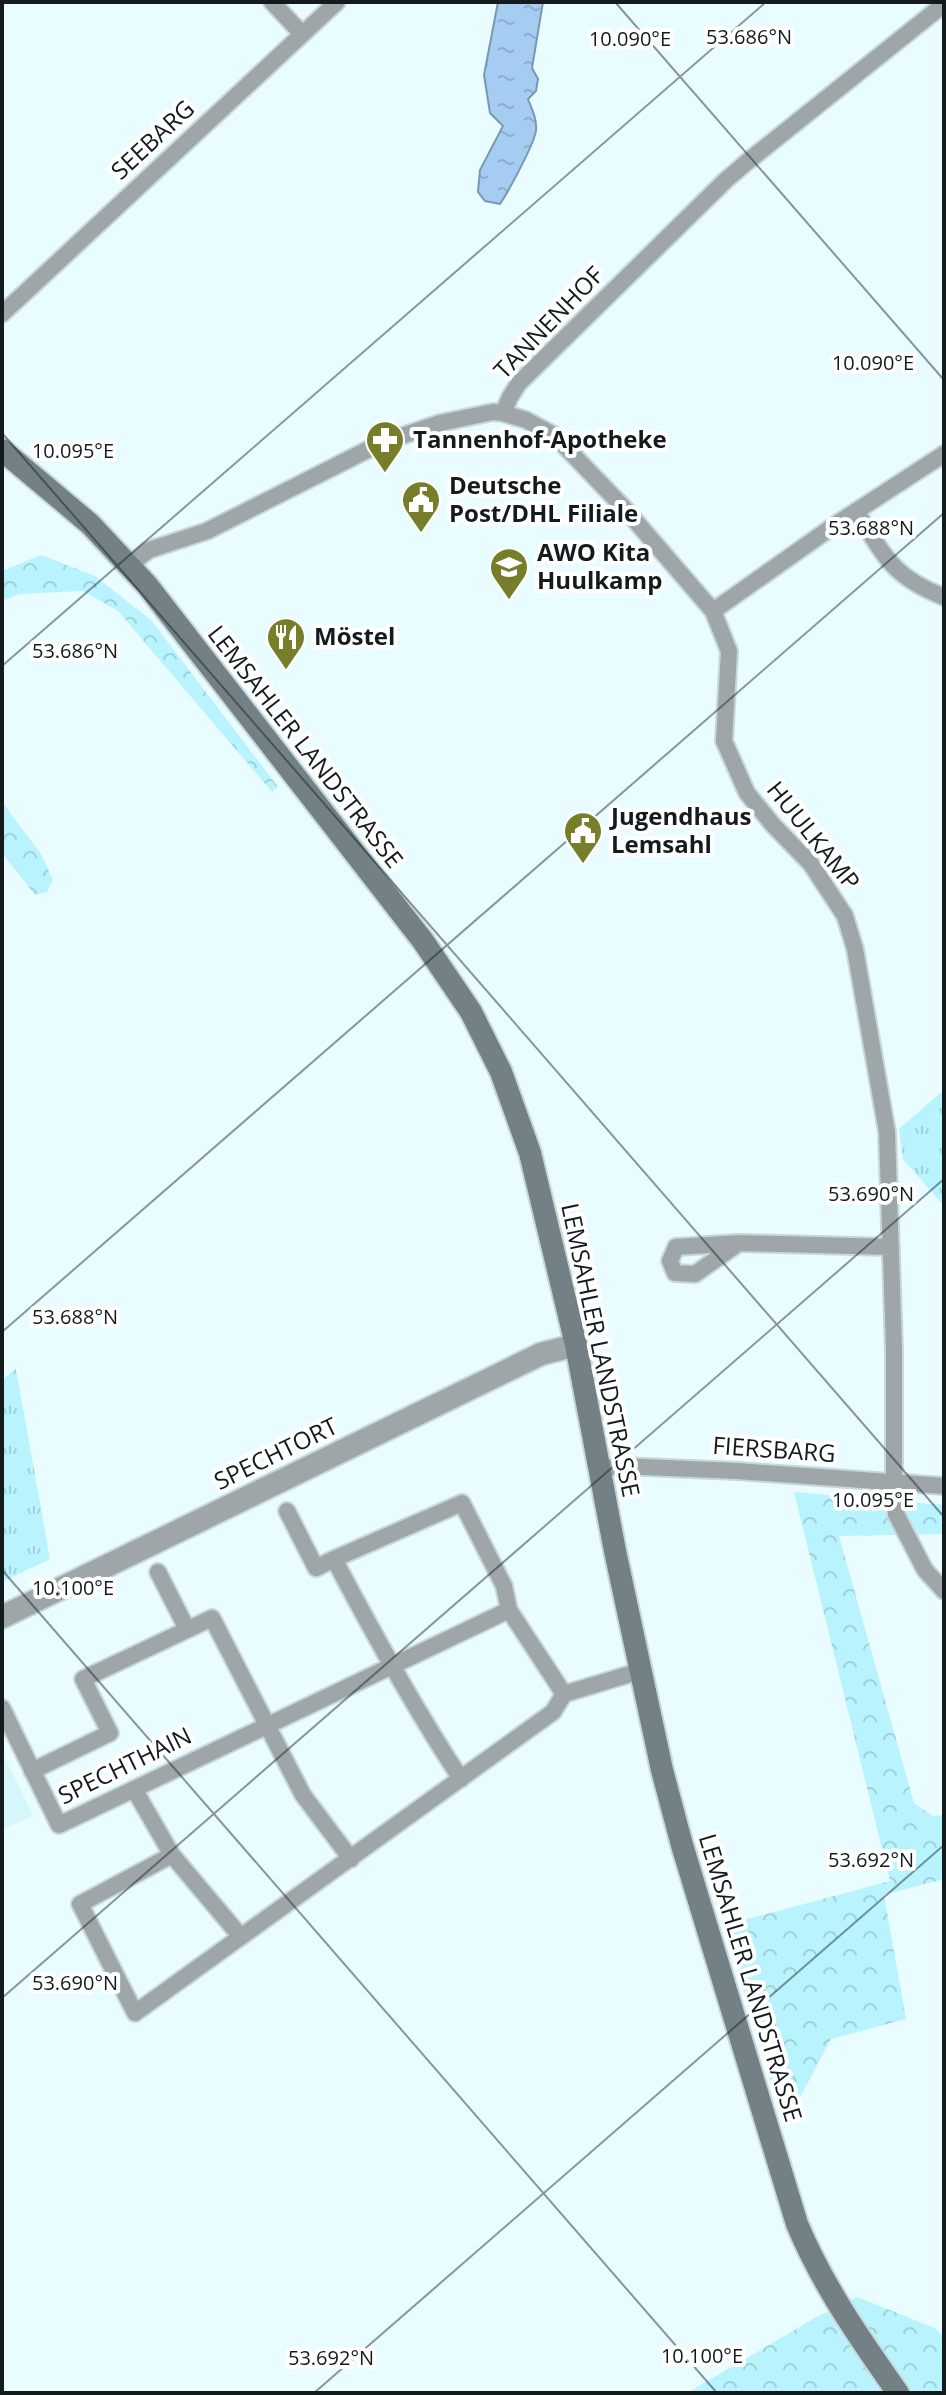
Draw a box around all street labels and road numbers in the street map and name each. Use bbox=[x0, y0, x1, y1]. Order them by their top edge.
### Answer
street label: SEEBARG bbox=[103, 92, 201, 186]
street label: TANNENHOF bbox=[486, 258, 610, 385]
street label: LEMSAHLER LANDSTRASSE bbox=[201, 618, 411, 874]
street label: HUULKAMP bbox=[760, 774, 868, 896]
street label: LEMSAHLER LANDSTRASSE bbox=[554, 1200, 649, 1500]
street label: SPECHTORT bbox=[208, 1409, 343, 1497]
street label: FIERSBARG bbox=[711, 1428, 837, 1469]
street label: SPECHTHAIN bbox=[52, 1718, 197, 1811]
street label: LEMSAHLER LANDSTRASSE bbox=[692, 1829, 811, 2126]

